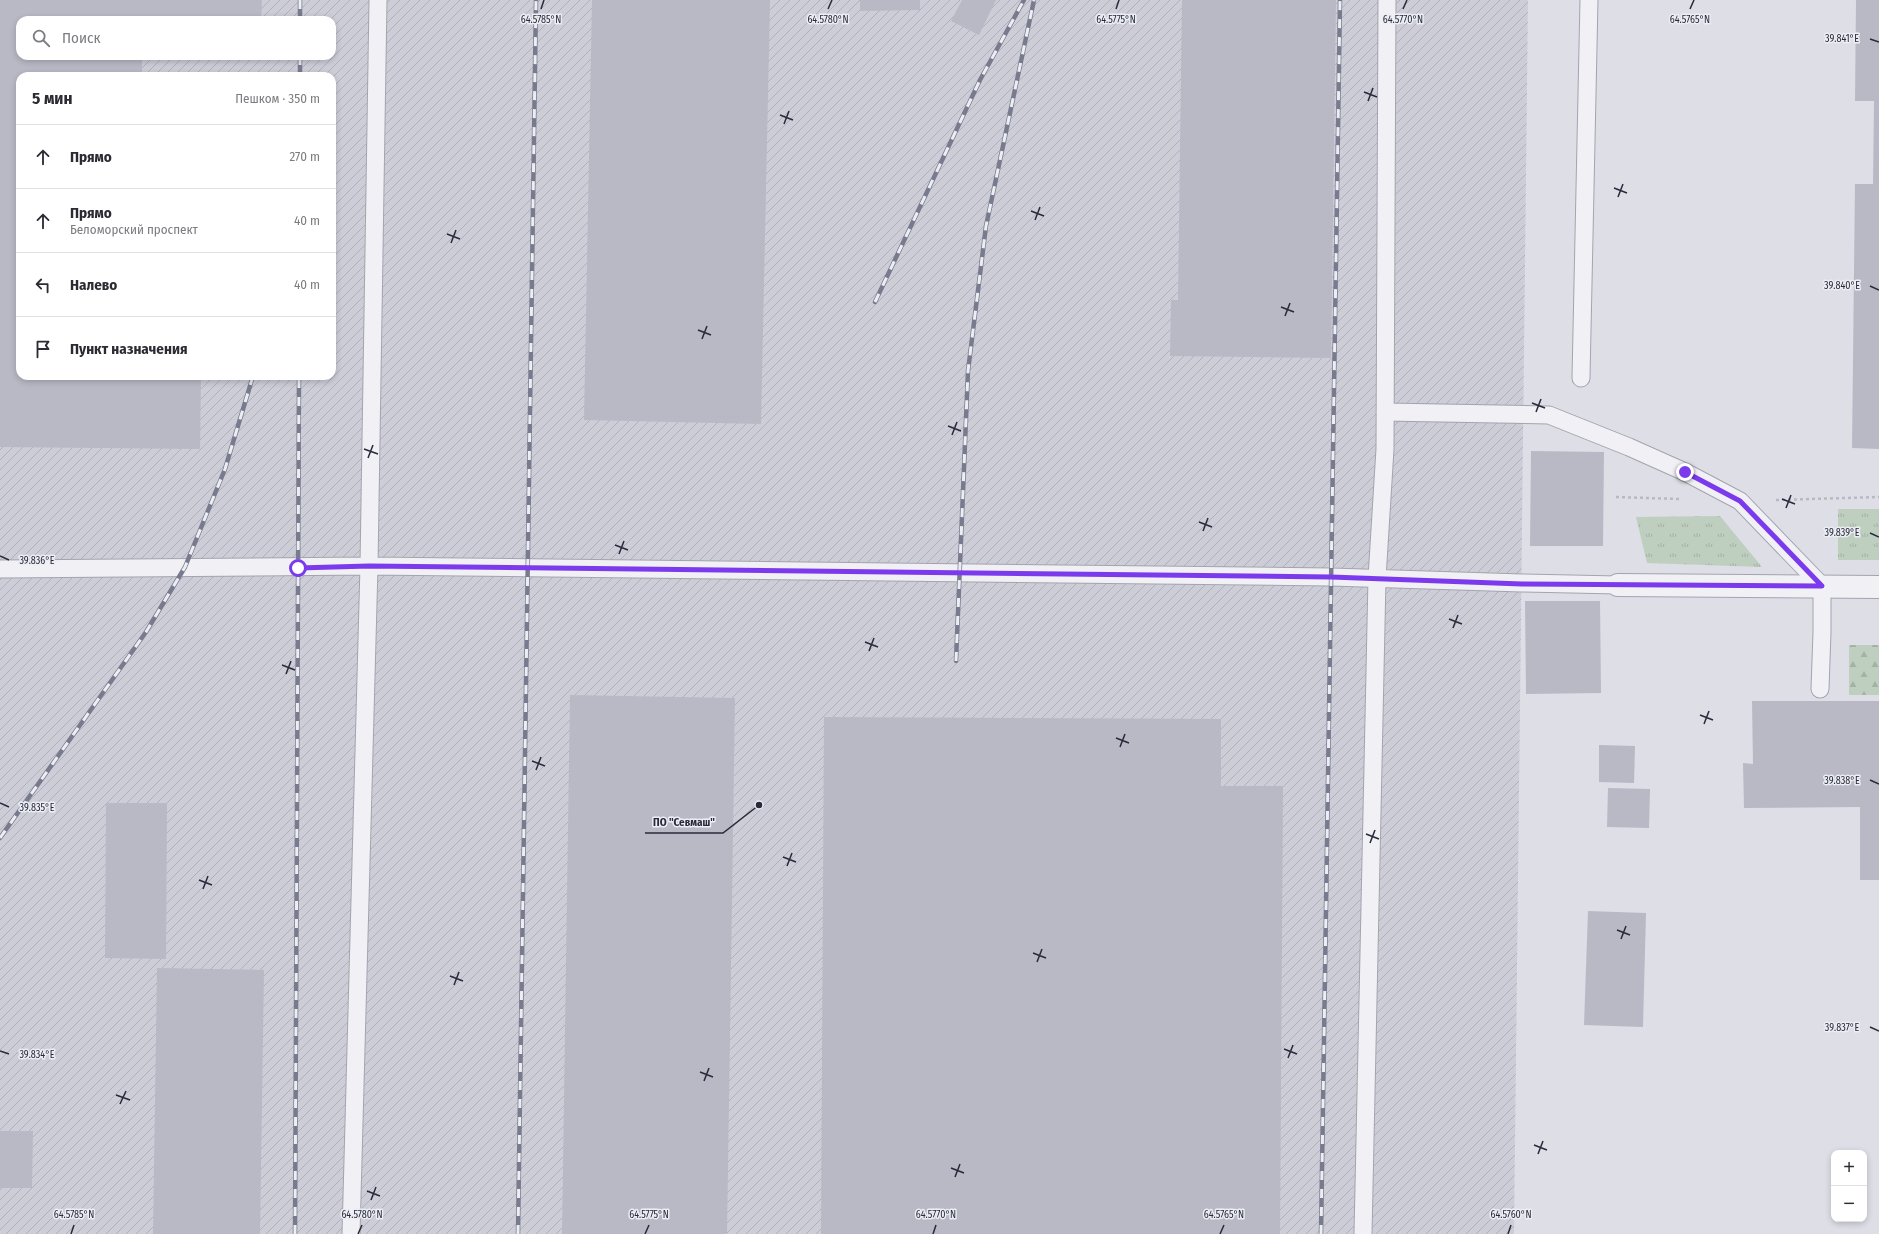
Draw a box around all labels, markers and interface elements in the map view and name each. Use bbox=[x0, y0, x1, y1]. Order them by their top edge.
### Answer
text: 64.5785°N bbox=[521, 14, 561, 26]
text: 64.5780°N bbox=[807, 14, 849, 26]
text: 64.5775°N bbox=[1096, 14, 1136, 26]
text: 64.5770°N bbox=[1383, 14, 1423, 26]
text: 64.5765°N bbox=[1670, 14, 1710, 26]
search box bbox=[16, 16, 336, 60]
icon: search bbox=[30, 27, 52, 49]
text: Поиск bbox=[62, 29, 100, 47]
text: 39.841°E bbox=[1825, 33, 1859, 45]
text: 5 мин bbox=[32, 88, 72, 109]
text: Пешком · 350 m bbox=[235, 91, 320, 106]
icon: ahead bbox=[32, 146, 54, 168]
text: Прямо bbox=[70, 148, 112, 166]
text: 270 m bbox=[289, 149, 320, 164]
text: Прямо bbox=[70, 204, 112, 222]
icon: ahead bbox=[32, 210, 54, 232]
text: 40 m bbox=[294, 213, 320, 228]
text: Беломорский проспект bbox=[70, 222, 198, 237]
icon: left bbox=[32, 274, 54, 296]
text: Налево bbox=[70, 276, 117, 294]
text: 40 m bbox=[294, 277, 320, 292]
text: 39.840°E bbox=[1824, 280, 1860, 292]
icon: arrive bbox=[32, 338, 54, 360]
text: Пункт назначения bbox=[70, 340, 188, 358]
route end bbox=[1676, 463, 1694, 481]
text: 39.839°E bbox=[1824, 527, 1860, 539]
text: 39.836°E bbox=[19, 555, 55, 567]
route start bbox=[289, 559, 307, 577]
text: 39.838°E bbox=[1824, 775, 1860, 787]
text: 39.835°E bbox=[20, 802, 55, 814]
callout: ПО "Севмаш" bbox=[645, 810, 723, 833]
text: ПО "Севмаш" bbox=[653, 816, 715, 829]
text: 39.837°E bbox=[1825, 1022, 1859, 1034]
text: 39.834°E bbox=[19, 1049, 55, 1061]
map controls bbox=[1831, 1150, 1867, 1222]
button: + bbox=[1831, 1150, 1867, 1186]
button: − bbox=[1831, 1186, 1867, 1222]
text: 64.5785°N bbox=[54, 1209, 94, 1221]
text: 64.5780°N bbox=[341, 1209, 383, 1221]
text: 64.5775°N bbox=[629, 1209, 669, 1221]
text: 64.5770°N bbox=[916, 1209, 956, 1221]
text: 64.5765°N bbox=[1204, 1209, 1244, 1221]
text: 64.5760°N bbox=[1490, 1209, 1532, 1221]

